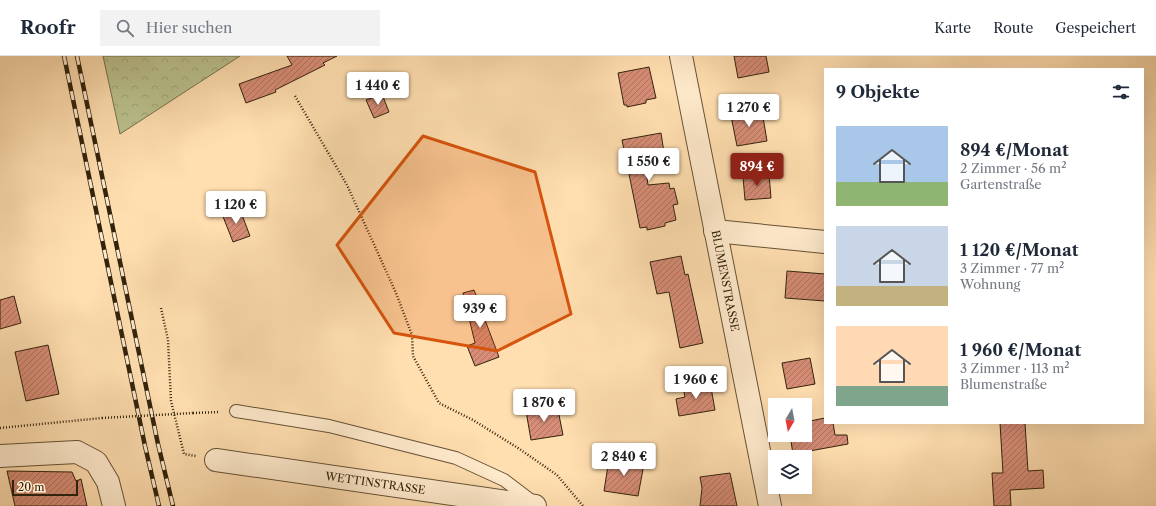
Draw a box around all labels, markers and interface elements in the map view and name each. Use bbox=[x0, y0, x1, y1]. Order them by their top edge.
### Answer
search box bbox=[100, 10, 380, 46]
text: Roofr bbox=[20, 16, 76, 39]
icon: search bbox=[114, 17, 136, 39]
text: Hier suchen bbox=[146, 18, 232, 37]
text: Karte bbox=[934, 19, 971, 37]
text: Route bbox=[993, 19, 1033, 37]
text: Gespeichert bbox=[1055, 19, 1136, 37]
pin: 1 440 € bbox=[341, 72, 415, 106]
text: 1 440 € bbox=[356, 77, 400, 93]
icon: filters bbox=[1110, 81, 1132, 103]
text: 9 Objekte bbox=[836, 82, 920, 102]
pin: 1 270 € bbox=[712, 94, 786, 128]
text: 1 270 € bbox=[727, 99, 771, 115]
text: 894 €/Monat bbox=[960, 140, 1069, 160]
icon: home bbox=[868, 142, 916, 190]
pin: 1 550 € bbox=[612, 148, 686, 182]
text: 1 550 € bbox=[627, 153, 671, 169]
pin: 894 € bbox=[729, 153, 785, 187]
text: 894 € bbox=[740, 158, 774, 174]
text: 2 Zimmer · 56 m² bbox=[960, 160, 1067, 176]
text: Gartenstraße bbox=[960, 176, 1042, 192]
pin: 1 120 € bbox=[199, 191, 273, 225]
text: 1 120 € bbox=[215, 196, 257, 212]
street label: BLUMENSTRASSE bbox=[709, 229, 742, 333]
text: 1 120 €/Monat bbox=[960, 240, 1079, 260]
icon: home bbox=[868, 242, 916, 290]
text: 3 Zimmer · 77 m² bbox=[960, 260, 1064, 276]
text: Wohnung bbox=[960, 276, 1020, 292]
pin: 939 € bbox=[452, 295, 508, 329]
text: 939 € bbox=[463, 300, 497, 316]
text: 1 960 €/Monat bbox=[960, 340, 1081, 360]
icon: home bbox=[868, 342, 916, 390]
text: 3 Zimmer · 113 m² bbox=[960, 360, 1070, 376]
pin: 1 960 € bbox=[659, 366, 733, 400]
text: 1 960 € bbox=[674, 371, 718, 387]
text: Blumenstraße bbox=[960, 376, 1047, 392]
pin: 1 870 € bbox=[507, 389, 581, 423]
text: 1 870 € bbox=[522, 394, 566, 410]
north arrow bbox=[768, 398, 812, 442]
map controls bbox=[768, 398, 812, 494]
pin: 2 840 € bbox=[587, 443, 661, 477]
text: 2 840 € bbox=[601, 448, 647, 464]
button: layers bbox=[768, 450, 812, 494]
street label: WETTINSTRASSE bbox=[323, 469, 427, 497]
scale bar bbox=[12, 478, 78, 497]
text: 20 m bbox=[18, 480, 44, 494]

